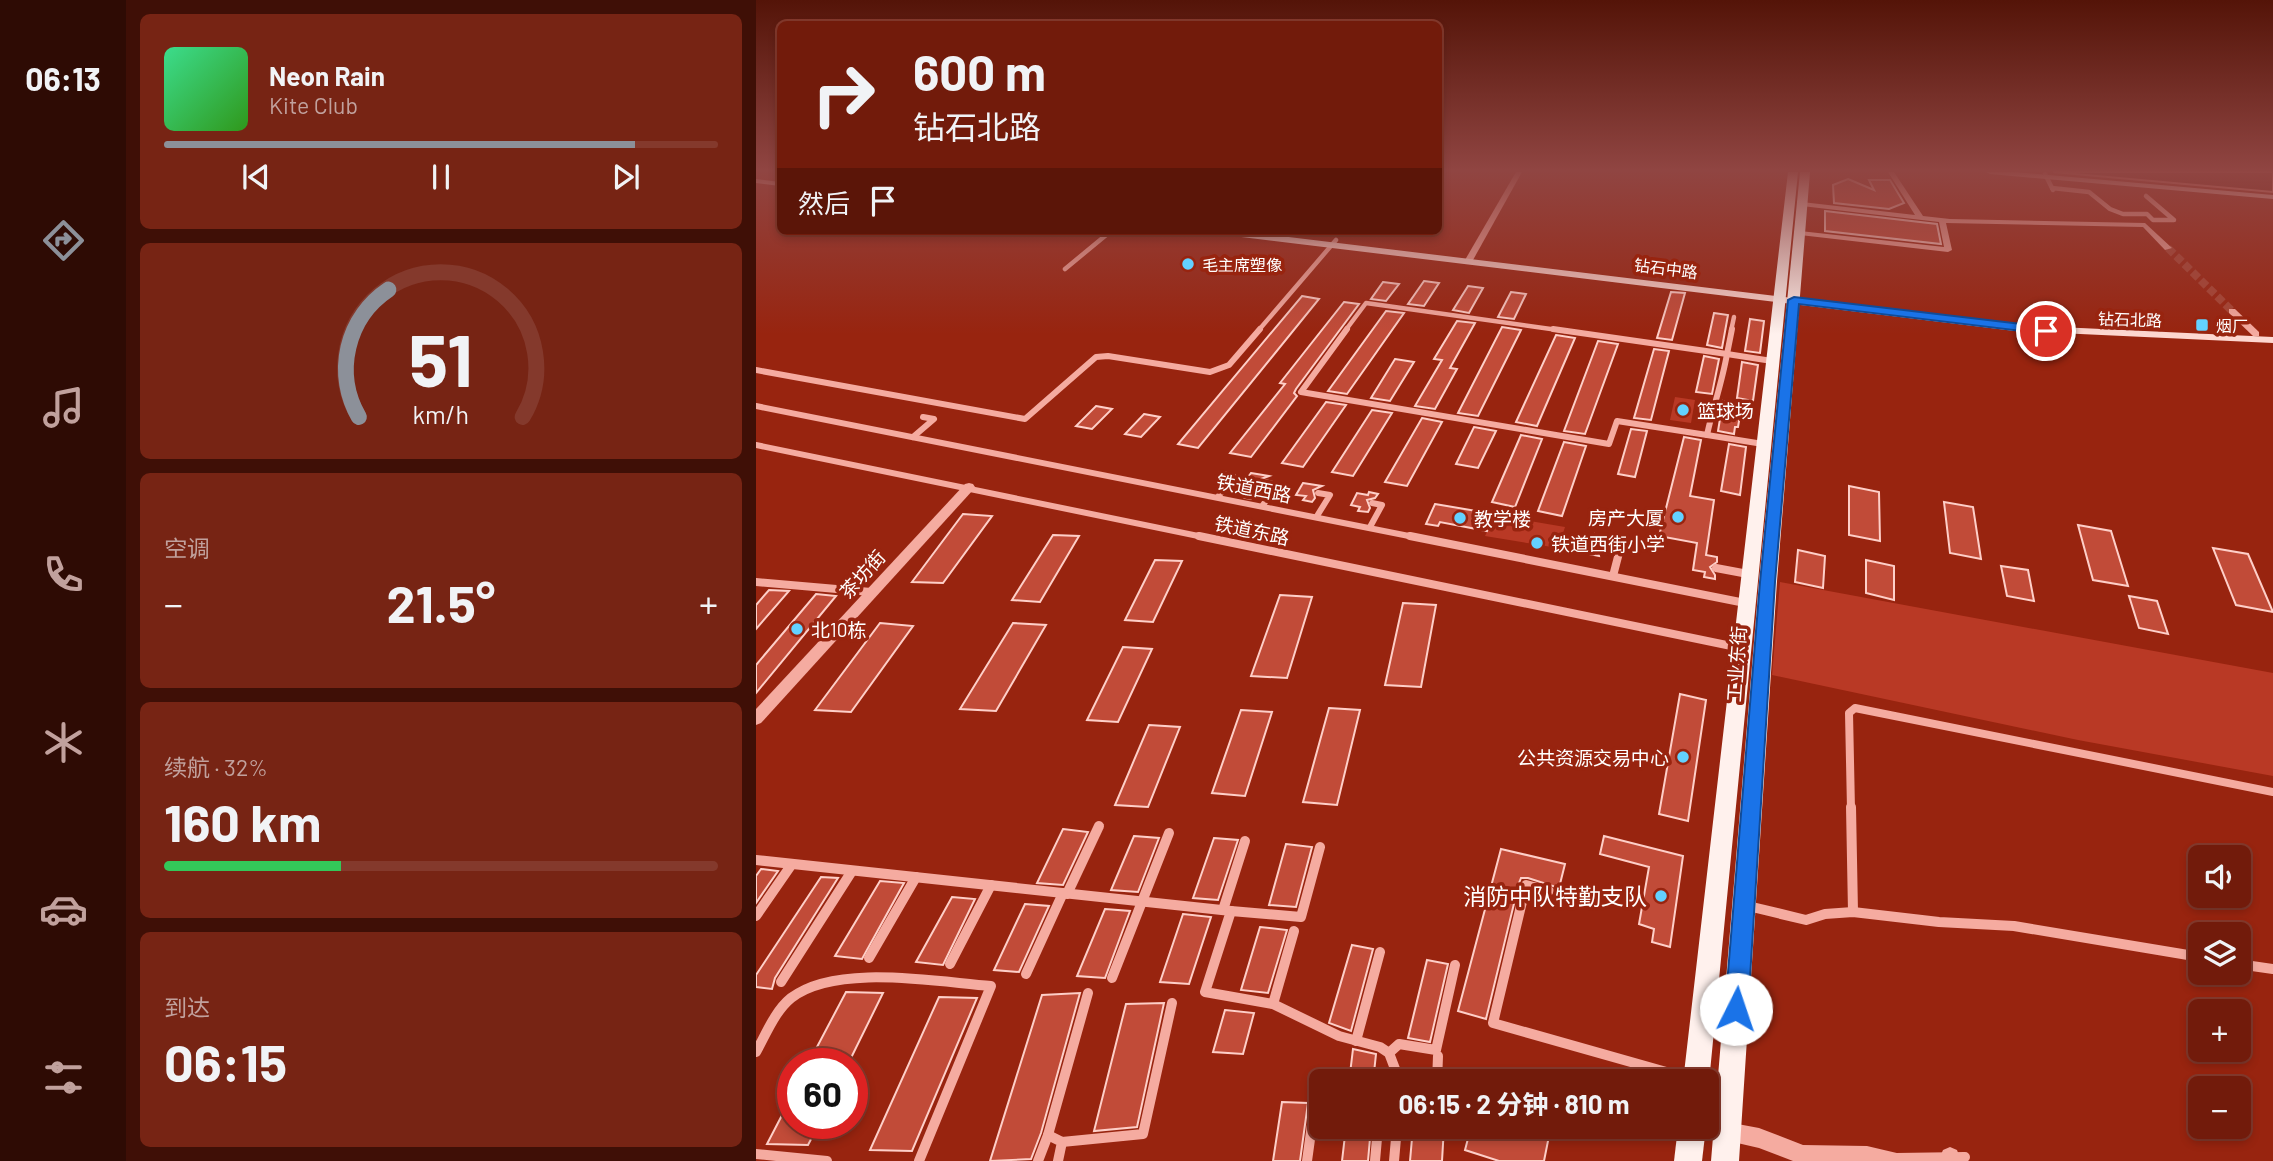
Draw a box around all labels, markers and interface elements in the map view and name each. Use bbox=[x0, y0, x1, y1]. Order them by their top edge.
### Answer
text: 600 m bbox=[913, 42, 1046, 101]
icon: right bbox=[798, 49, 889, 140]
text: 06:13 bbox=[25, 59, 101, 97]
text: Neon Rain bbox=[269, 60, 385, 91]
text: Kite Club bbox=[269, 91, 358, 119]
text: 钻石北路 bbox=[913, 107, 1041, 145]
icon: previous bbox=[237, 158, 275, 196]
icon: pause bbox=[422, 158, 460, 196]
icon: next bbox=[607, 158, 645, 196]
icon: arrive bbox=[864, 182, 902, 220]
text: 然后 bbox=[798, 187, 850, 218]
icon: directions bbox=[39, 216, 88, 265]
place label: 毛主席塑像 bbox=[1202, 255, 1282, 274]
street label: 钻石中路 bbox=[1633, 255, 1699, 281]
marker: 毛主席塑像 bbox=[1180, 256, 1196, 272]
pin bbox=[2016, 301, 2076, 361]
street label: 钻石北路 bbox=[2098, 308, 2162, 330]
icon: arrive bbox=[2027, 312, 2065, 350]
text: 51 bbox=[409, 315, 473, 403]
place label: 烟厂 bbox=[2216, 316, 2248, 335]
marker: 烟厂 bbox=[2194, 317, 2210, 333]
icon: music bbox=[39, 383, 88, 432]
text: km/h bbox=[413, 399, 469, 429]
place label: 篮球场 bbox=[1697, 399, 1754, 422]
marker: 篮球场 bbox=[1675, 402, 1691, 418]
street label: 铁道西路 bbox=[1214, 469, 1294, 507]
place label: 房产大厦 bbox=[1588, 506, 1664, 529]
place label: 教学楼 bbox=[1474, 507, 1531, 530]
marker: 房产大厦 bbox=[1670, 509, 1686, 525]
marker: 教学楼 bbox=[1452, 510, 1468, 526]
street label: 铁道东路 bbox=[1212, 511, 1292, 549]
place label: 铁道西街小学 bbox=[1551, 532, 1665, 555]
text: 空调 bbox=[164, 534, 210, 562]
marker: 铁道西街小学 bbox=[1529, 535, 1545, 551]
street label: 茶坊街 bbox=[834, 545, 890, 603]
icon: phone bbox=[39, 550, 88, 599]
text: 21.5° bbox=[387, 571, 495, 633]
text: − bbox=[164, 580, 183, 626]
text: + bbox=[699, 580, 718, 626]
place label: 北10栋 bbox=[811, 618, 866, 641]
marker: 北10栋 bbox=[789, 621, 805, 637]
street label: 工业东街 bbox=[1722, 625, 1750, 703]
icon: climate bbox=[39, 718, 88, 767]
place label: 公共资源交易中心 bbox=[1517, 746, 1669, 769]
marker: 公共资源交易中心 bbox=[1675, 749, 1691, 765]
text: 续航 · 32% bbox=[164, 753, 268, 781]
text: 160 km bbox=[164, 790, 322, 852]
map controls bbox=[2188, 845, 2251, 1139]
button: sound bbox=[2188, 845, 2251, 908]
place label: 消防中队特勤支队 bbox=[1463, 882, 1647, 910]
icon: car bbox=[39, 885, 88, 934]
marker: 消防中队特勤支队 bbox=[1653, 888, 1669, 904]
button: layers bbox=[2188, 922, 2251, 985]
position arrow bbox=[1699, 972, 1773, 1046]
text: 到达 bbox=[164, 993, 210, 1021]
button: + bbox=[2188, 999, 2251, 1062]
text: 06:15 bbox=[164, 1030, 287, 1092]
speed limit sign: 60 bbox=[777, 1048, 868, 1139]
icon: filters bbox=[39, 1053, 88, 1102]
button: − bbox=[2188, 1076, 2251, 1139]
text: 06:15 · 2 分钟 · 810 m bbox=[1399, 1088, 1629, 1119]

